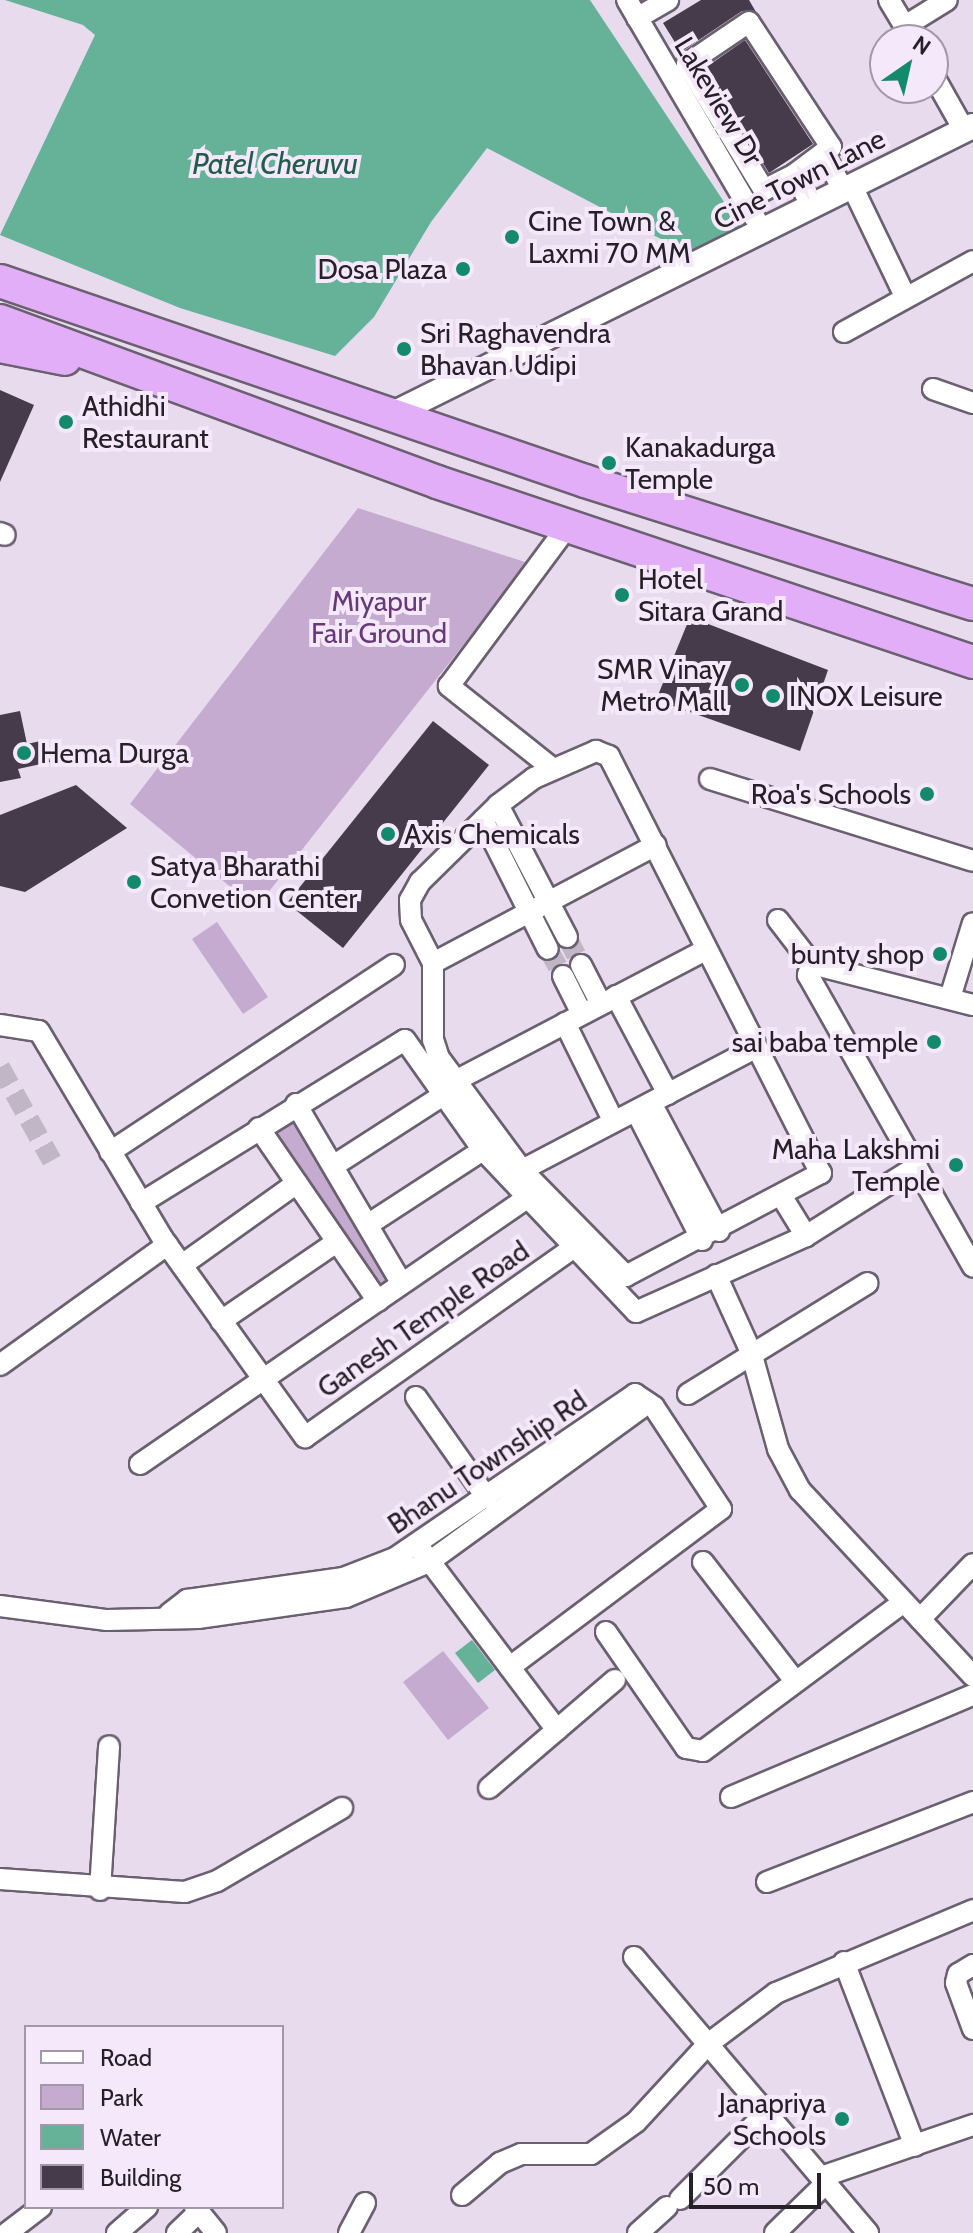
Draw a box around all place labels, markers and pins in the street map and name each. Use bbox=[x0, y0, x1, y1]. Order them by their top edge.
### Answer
place label: Cine Town & Laxmi 70 MM bbox=[528, 204, 691, 270]
marker: Cine Town & Laxmi 70 MM bbox=[503, 228, 521, 246]
place label: Dosa Plaza bbox=[318, 252, 447, 286]
marker: Dosa Plaza bbox=[454, 260, 472, 278]
place label: Sri Raghavendra Bhavan Udipi bbox=[420, 316, 611, 382]
marker: Sri Raghavendra Bhavan Udipi bbox=[395, 340, 413, 358]
place label: Athidhi Restaurant bbox=[82, 389, 209, 455]
marker: Athidhi Restaurant bbox=[57, 413, 75, 431]
place label: Kanakadurga Temple bbox=[625, 430, 775, 496]
marker: Kanakadurga Temple bbox=[600, 454, 618, 472]
place label: Hotel Sitara Grand bbox=[638, 562, 783, 628]
marker: Hotel Sitara Grand bbox=[613, 586, 631, 604]
place label: SMR Vinay Metro Mall bbox=[597, 652, 726, 718]
marker: SMR Vinay Metro Mall bbox=[733, 676, 751, 694]
place label: INOX Leisure bbox=[789, 679, 943, 713]
marker: INOX Leisure bbox=[764, 687, 782, 705]
place label: Hema Durga bbox=[40, 736, 189, 770]
marker: Hema Durga bbox=[15, 744, 33, 762]
place label: Roa's Schools bbox=[751, 777, 911, 811]
marker: Roa's Schools bbox=[918, 785, 936, 803]
place label: Axis Chemicals bbox=[404, 817, 580, 851]
marker: Axis Chemicals bbox=[379, 825, 397, 843]
place label: Satya Bharathi Convetion Center bbox=[150, 849, 357, 915]
marker: Satya Bharathi Convetion Center bbox=[125, 873, 143, 891]
place label: bunty shop bbox=[791, 937, 924, 971]
marker: bunty shop bbox=[931, 945, 949, 963]
place label: sai baba temple bbox=[732, 1025, 918, 1059]
marker: sai baba temple bbox=[925, 1033, 943, 1051]
place label: Maha Lakshmi Temple bbox=[772, 1132, 940, 1198]
marker: Maha Lakshmi Temple bbox=[947, 1156, 965, 1174]
place label: Janapriya Schools bbox=[719, 2086, 826, 2152]
marker: Janapriya Schools bbox=[833, 2110, 851, 2128]

